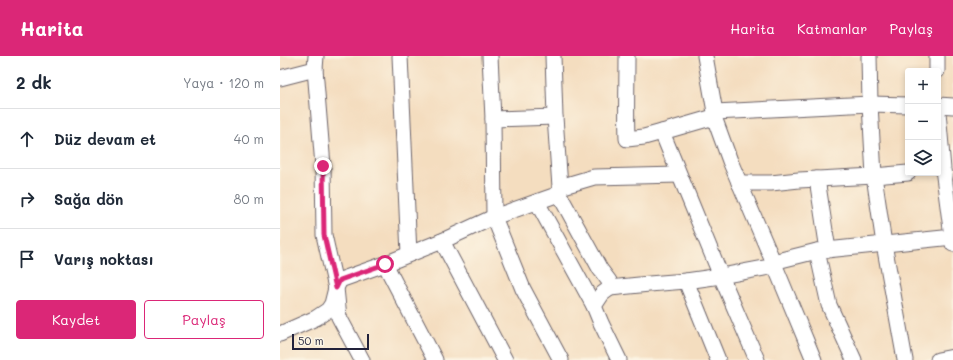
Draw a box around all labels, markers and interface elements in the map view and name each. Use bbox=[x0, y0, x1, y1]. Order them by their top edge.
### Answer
text: Harita bbox=[20, 16, 83, 41]
text: Harita bbox=[730, 19, 775, 38]
text: Katmanlar bbox=[797, 19, 867, 38]
text: Paylaş bbox=[889, 19, 933, 38]
map controls bbox=[905, 68, 941, 176]
button: + bbox=[905, 68, 941, 104]
text: 2 dk bbox=[16, 71, 52, 93]
text: Yaya · 120 m bbox=[183, 74, 264, 91]
button: − bbox=[905, 104, 941, 140]
icon: ahead bbox=[16, 128, 38, 150]
text: Düz devam et bbox=[54, 129, 156, 149]
text: 40 m bbox=[234, 130, 264, 147]
button: layers bbox=[905, 140, 941, 176]
route end bbox=[314, 157, 332, 175]
icon: right bbox=[16, 188, 38, 210]
text: Sağa dön bbox=[54, 189, 123, 209]
text: 80 m bbox=[234, 190, 264, 207]
icon: arrive bbox=[16, 248, 38, 270]
text: Varış noktası bbox=[54, 249, 154, 269]
route start bbox=[376, 255, 394, 273]
button: Kaydet bbox=[16, 300, 136, 339]
button: Paylaş bbox=[144, 300, 264, 339]
scale bar bbox=[292, 332, 369, 351]
text: 50 m bbox=[298, 333, 324, 348]

